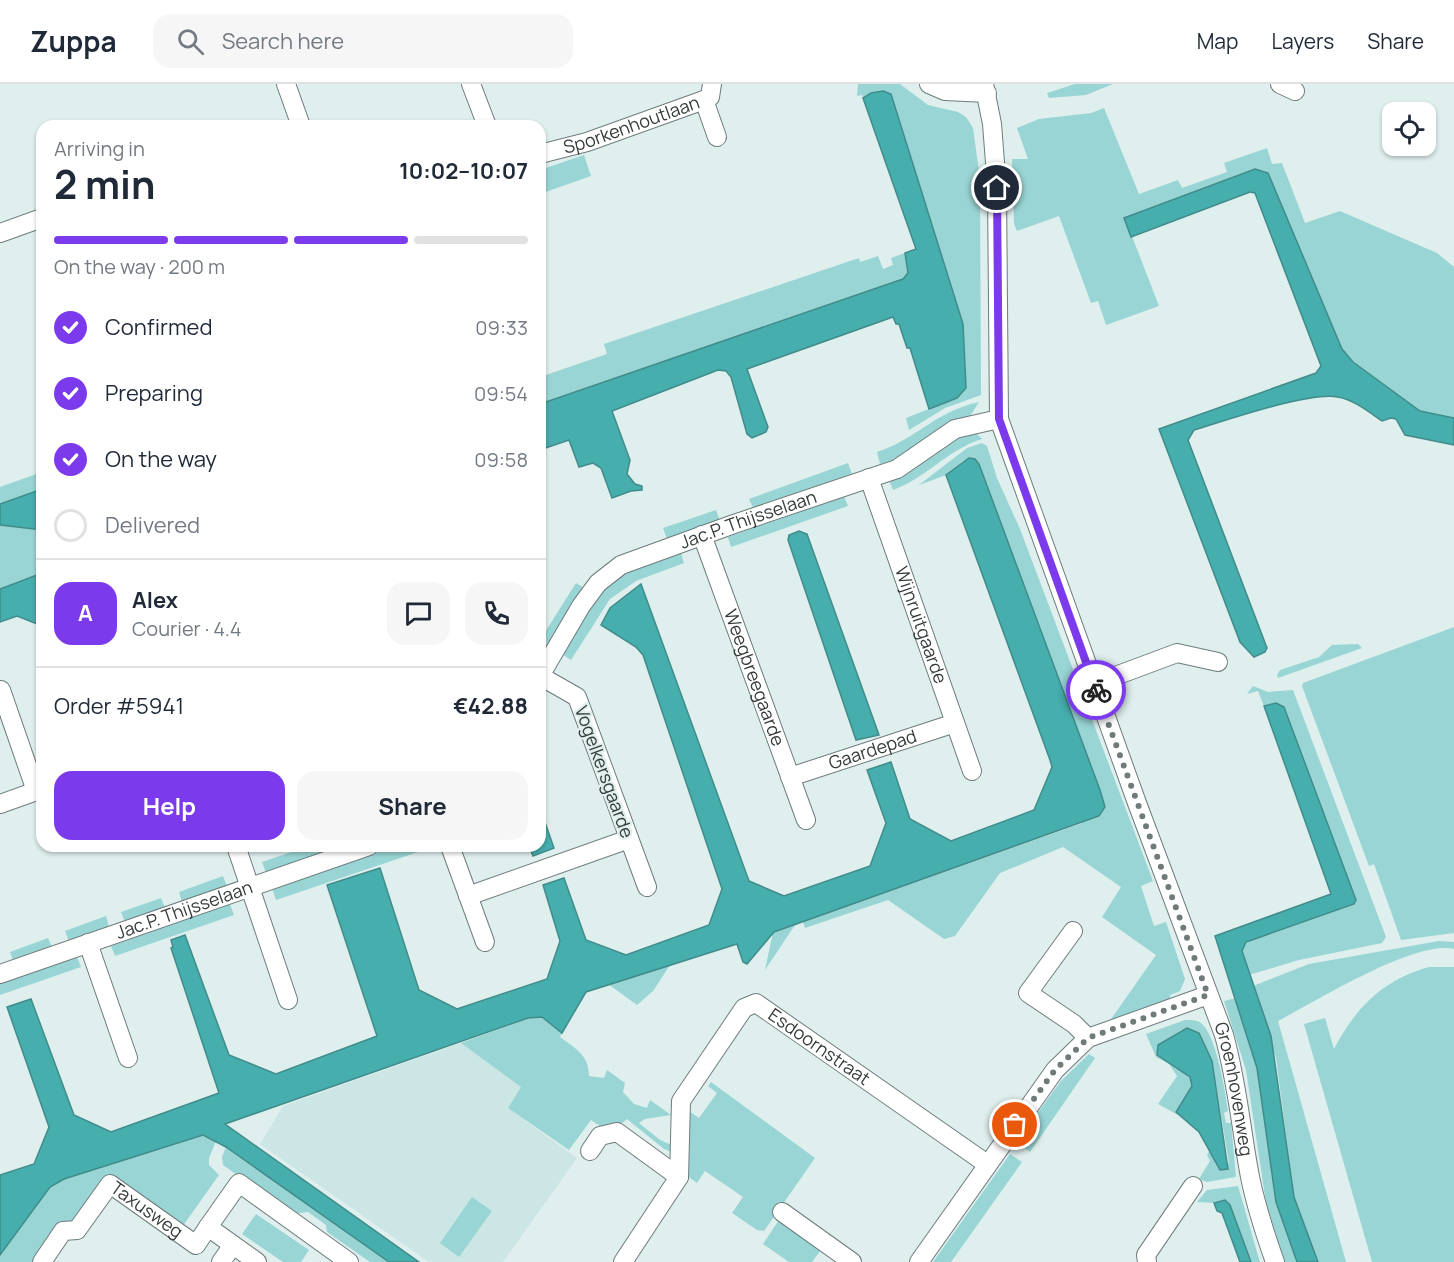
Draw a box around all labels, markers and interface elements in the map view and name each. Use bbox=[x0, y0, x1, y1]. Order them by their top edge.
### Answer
search box bbox=[153, 14, 573, 68]
text: Zuppa bbox=[30, 22, 117, 60]
icon: search bbox=[174, 25, 207, 58]
text: Search here bbox=[222, 26, 344, 56]
text: Map bbox=[1197, 27, 1238, 55]
text: Layers bbox=[1271, 27, 1334, 55]
text: Share bbox=[1367, 27, 1424, 55]
street label: Sporkenhoutlaan bbox=[561, 90, 703, 159]
map controls bbox=[1382, 102, 1436, 156]
button: locate bbox=[1382, 102, 1436, 156]
text: Arriving in bbox=[54, 135, 145, 162]
text: 10:02–10:07 bbox=[399, 156, 528, 186]
text: 2 min bbox=[54, 157, 155, 211]
pin bbox=[971, 162, 1022, 213]
icon: home bbox=[980, 171, 1013, 204]
text: On the way · 200 m bbox=[54, 253, 225, 280]
icon: check bbox=[54, 311, 87, 344]
text: Confirmed bbox=[105, 312, 213, 342]
text: 09:33 bbox=[475, 314, 528, 341]
icon: check bbox=[54, 377, 87, 410]
text: Preparing bbox=[105, 378, 203, 408]
text: 09:54 bbox=[474, 380, 528, 407]
icon: check bbox=[54, 443, 87, 476]
text: On the way bbox=[105, 444, 217, 474]
text: 09:58 bbox=[474, 446, 528, 473]
street label: Jac.P. Thijsselaan bbox=[676, 484, 819, 554]
text: Delivered bbox=[105, 510, 200, 540]
street label: Wijnruitgaarde bbox=[890, 563, 953, 687]
button: chat bbox=[387, 582, 450, 645]
button: phone bbox=[465, 582, 528, 645]
text: Alex bbox=[132, 585, 178, 615]
text: A bbox=[78, 598, 93, 628]
street label: Weegbreegaarde bbox=[719, 606, 791, 749]
text: Courier · 4.4 bbox=[132, 615, 242, 642]
courier bbox=[1066, 660, 1126, 720]
icon: bike bbox=[1080, 674, 1113, 707]
text: Order #5941 bbox=[54, 691, 184, 721]
text: €42.88 bbox=[453, 691, 528, 721]
street label: Vogelkersgaarde bbox=[570, 702, 640, 841]
street label: Gaardepad bbox=[825, 723, 919, 775]
button: Help bbox=[54, 771, 285, 840]
button: Share bbox=[297, 771, 528, 840]
street label: Jac.P. Thijsselaan bbox=[112, 874, 255, 944]
street label: Esdoornstraat bbox=[764, 1002, 875, 1090]
street label: Groenhovenweg bbox=[1209, 1018, 1259, 1158]
pin bbox=[989, 1099, 1040, 1150]
icon: bag bbox=[998, 1108, 1031, 1141]
street label: Taxusweg bbox=[106, 1175, 188, 1243]

